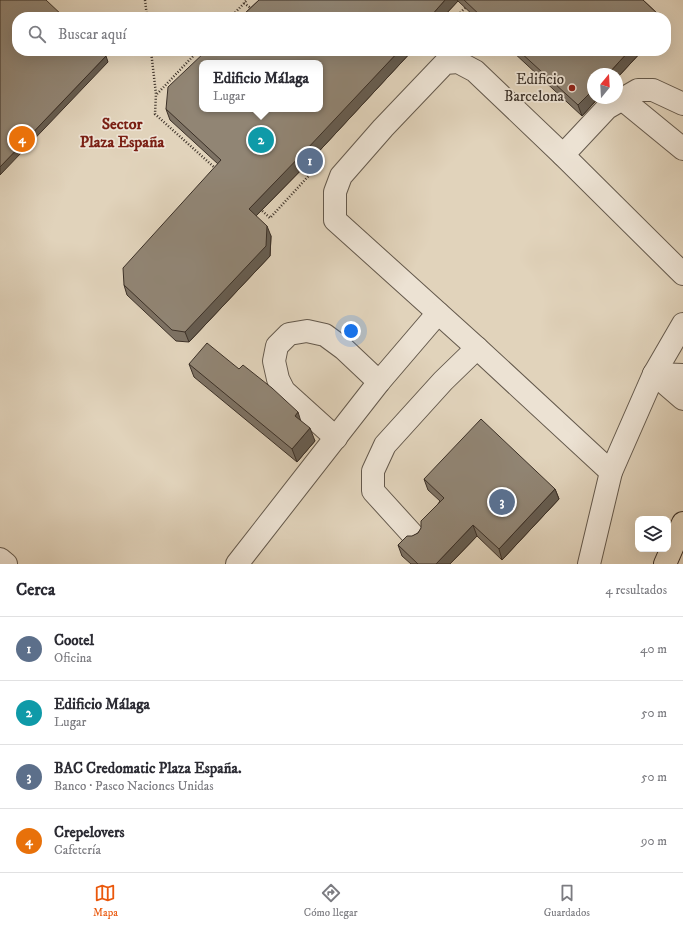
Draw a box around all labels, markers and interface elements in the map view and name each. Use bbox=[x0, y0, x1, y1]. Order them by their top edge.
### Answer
search box bbox=[12, 12, 671, 56]
icon: search bbox=[26, 23, 48, 45]
text: Buscar aquí bbox=[58, 25, 126, 44]
popup bbox=[199, 60, 323, 112]
north arrow bbox=[587, 68, 623, 104]
text: Edificio Málaga bbox=[213, 69, 309, 88]
place label: Edificio Barcelona bbox=[504, 70, 565, 106]
marker: Edificio Barcelona bbox=[567, 83, 577, 93]
text: Lugar bbox=[213, 88, 245, 104]
district label: Sector Plaza España bbox=[80, 114, 166, 152]
pin: 4 bbox=[9, 124, 35, 154]
pin: 2 bbox=[248, 125, 274, 155]
pin: 1 bbox=[297, 146, 323, 176]
your location bbox=[341, 321, 361, 341]
pin: 3 bbox=[489, 487, 515, 517]
map controls bbox=[635, 516, 671, 552]
button: layers bbox=[635, 516, 671, 552]
text: Cerca bbox=[16, 579, 55, 601]
text: 4 resultados bbox=[605, 582, 667, 598]
text: Cootel bbox=[54, 631, 94, 650]
text: 1 bbox=[27, 641, 31, 657]
text: 40 m bbox=[640, 641, 667, 657]
text: Oficina bbox=[54, 650, 92, 666]
text: Edificio Málaga bbox=[54, 695, 150, 714]
text: 2 bbox=[26, 705, 32, 721]
text: 50 m bbox=[641, 705, 667, 721]
text: Lugar bbox=[54, 714, 86, 730]
text: BAC Credomatic Plaza España. bbox=[54, 759, 242, 778]
text: 3 bbox=[27, 769, 31, 785]
text: 50 m bbox=[641, 769, 667, 785]
text: Banco · Paseo Naciones Unidas bbox=[54, 778, 214, 794]
text: Crepelovers bbox=[54, 823, 125, 842]
text: 4 bbox=[25, 833, 33, 849]
text: 90 m bbox=[641, 833, 667, 849]
text: Cafetería bbox=[54, 842, 101, 858]
tab: Mapa bbox=[93, 882, 118, 920]
tab: Cómo llegar bbox=[304, 882, 358, 920]
tab: Guardados bbox=[544, 882, 590, 920]

